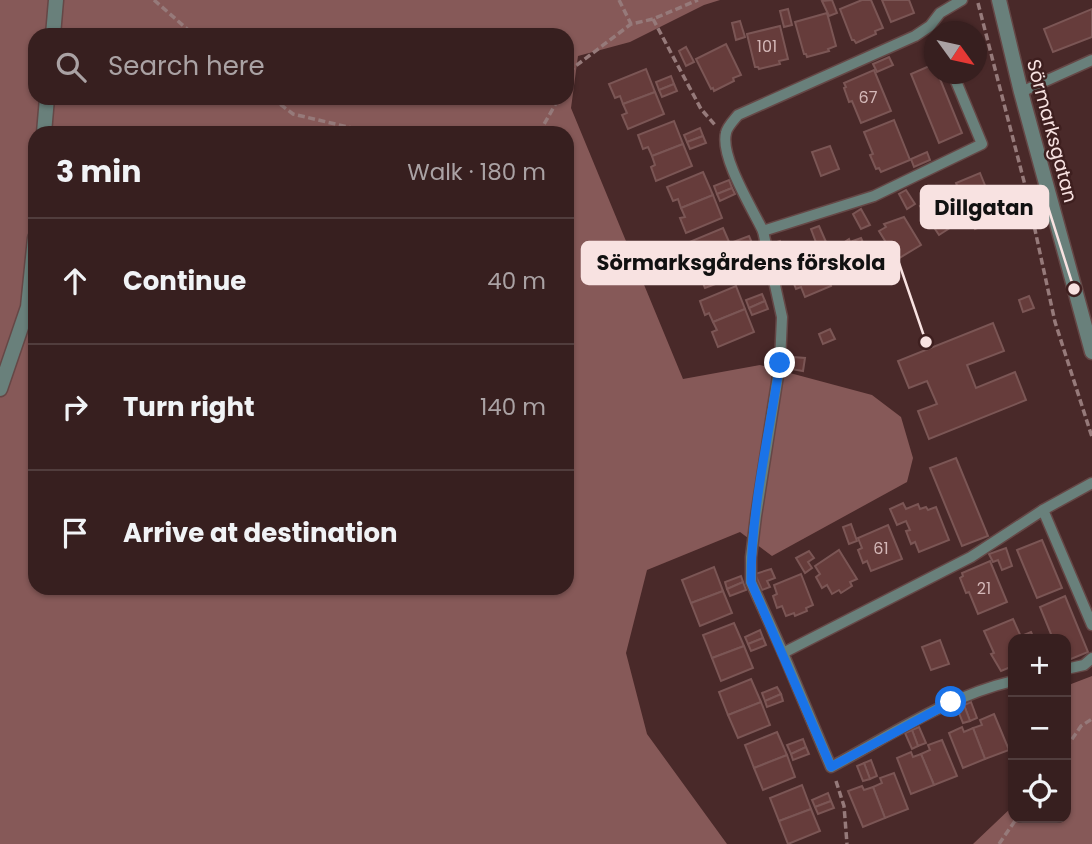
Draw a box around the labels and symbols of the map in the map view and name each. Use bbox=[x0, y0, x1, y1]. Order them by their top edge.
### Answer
north arrow bbox=[924, 21, 987, 84]
house number: 101 bbox=[757, 35, 777, 58]
street label: Sörmarksgatan bbox=[1020, 56, 1084, 206]
house number: 67 bbox=[859, 86, 878, 109]
callout: Dillgatan bbox=[921, 186, 1048, 228]
text: Dillgatan bbox=[934, 193, 1034, 222]
callout: Sörmarksgårdens förskola bbox=[582, 242, 899, 284]
text: Sörmarksgårdens förskola bbox=[597, 248, 885, 277]
route end bbox=[764, 347, 795, 378]
house number: 61 bbox=[873, 537, 889, 560]
house number: 21 bbox=[977, 577, 991, 600]
route start bbox=[935, 686, 966, 717]

